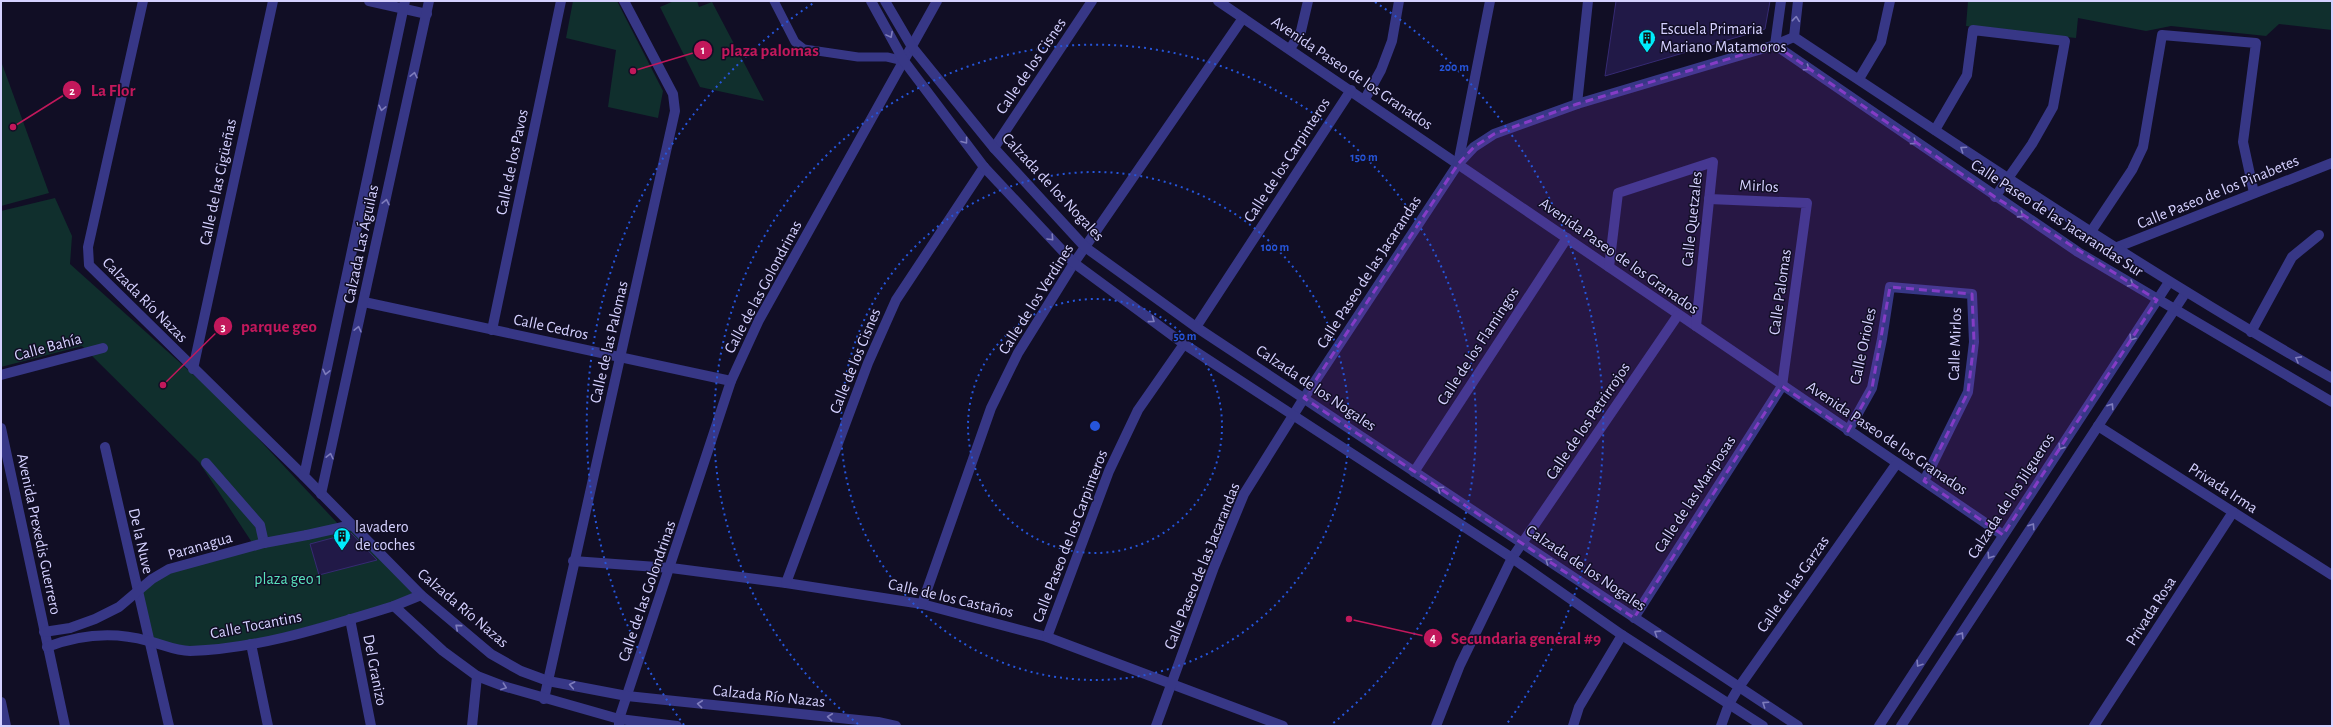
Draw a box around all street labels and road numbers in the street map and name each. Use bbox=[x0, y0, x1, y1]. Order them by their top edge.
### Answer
street label: Avenida Paseo de los Granados bbox=[1269, 13, 1435, 133]
street label: Calle de los Cisnes bbox=[993, 15, 1069, 117]
street label: Calle de los Carpinteros bbox=[1241, 95, 1333, 225]
street label: Calle de los Pavos bbox=[493, 108, 531, 216]
street label: Calle de las Cigüeñas bbox=[197, 117, 239, 247]
street label: Calzada de los Nogales bbox=[999, 130, 1107, 244]
street label: Calle Paseo de los Pinabetes bbox=[2135, 152, 2301, 232]
street label: Calle Paseo de las Jacarandas Sur bbox=[1968, 156, 2147, 280]
street label: Calle Quetzales bbox=[1679, 170, 1706, 268]
street label: Mirlos bbox=[1739, 177, 1779, 195]
street label: Calzada Las Águilas bbox=[339, 183, 381, 305]
street label: Calle Paseo de las Jacarandas bbox=[1314, 193, 1424, 351]
street label: Avenida Paseo de los Granados bbox=[1536, 195, 1702, 317]
street label: Calle de las Golondrinas bbox=[721, 218, 805, 356]
street label: Calle de los Verdines bbox=[996, 241, 1076, 357]
street label: Calle Palomas bbox=[1766, 248, 1794, 336]
street label: Calzada Río Nazas bbox=[99, 254, 191, 346]
street label: Calle de las Palomas bbox=[587, 279, 631, 405]
street label: Calle de los Flamingos bbox=[1434, 284, 1522, 408]
street label: Calle de los Cisnes bbox=[827, 306, 883, 416]
street label: Calle Orioles bbox=[1847, 306, 1879, 386]
street label: Calle Mirlos bbox=[1946, 307, 1964, 381]
street label: Calle Cedros bbox=[512, 311, 590, 343]
street label: Calle Bahía bbox=[13, 330, 83, 364]
street label: Calzada de los Nogales bbox=[1253, 342, 1379, 434]
street label: Calle de los Petrirrojos bbox=[1543, 359, 1634, 483]
street label: Avenida Paseo de los Granados bbox=[1804, 378, 1970, 498]
street label: Calzada de los Jilgueros bbox=[1965, 431, 2057, 561]
street label: Calle de las Mariposas bbox=[1651, 433, 1739, 555]
street label: Calle Paseo de los Carpinteros bbox=[1030, 447, 1110, 625]
street label: Avenida Prexedis Guerrero bbox=[14, 452, 64, 616]
street label: Privada Irma bbox=[2186, 460, 2260, 516]
street label: Calle Paseo de las Jacarandas bbox=[1161, 480, 1243, 652]
street label: De la Nuve bbox=[126, 507, 156, 575]
street label: Calle de las Golondrinas bbox=[615, 518, 679, 663]
street label: Calzada de los Nogales bbox=[1523, 522, 1649, 614]
street label: Paranagua bbox=[166, 529, 234, 563]
street label: Calle de las Garzas bbox=[1754, 533, 1832, 635]
street label: Calzada Río Nazas bbox=[415, 566, 512, 651]
street label: Privada Rosa bbox=[2123, 574, 2179, 648]
street label: Calle de los Castaños bbox=[887, 576, 1015, 620]
street label: Calle Tocantins bbox=[209, 608, 303, 642]
street label: Del Granizo bbox=[360, 633, 390, 707]
street label: Calzada Río Nazas bbox=[712, 682, 826, 710]

